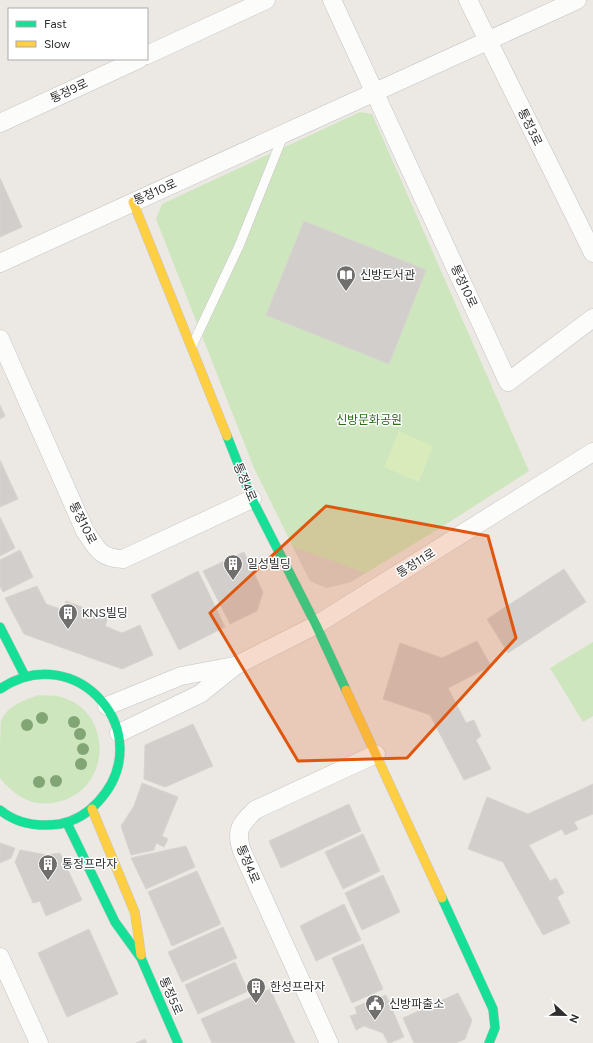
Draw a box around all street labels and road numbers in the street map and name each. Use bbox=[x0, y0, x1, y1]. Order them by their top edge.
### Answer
street label: 통정9로 bbox=[48, 76, 90, 106]
street label: 통정3로 bbox=[515, 106, 545, 148]
street label: 통정10로 bbox=[131, 176, 179, 208]
street label: 통정10로 bbox=[448, 262, 480, 310]
street label: 통정4로 bbox=[231, 461, 259, 503]
street label: 통정10로 bbox=[66, 499, 100, 547]
street label: 통정11로 bbox=[394, 546, 438, 580]
street label: 통정4로 bbox=[234, 843, 262, 885]
street label: 통정5로 bbox=[156, 975, 186, 1017]

